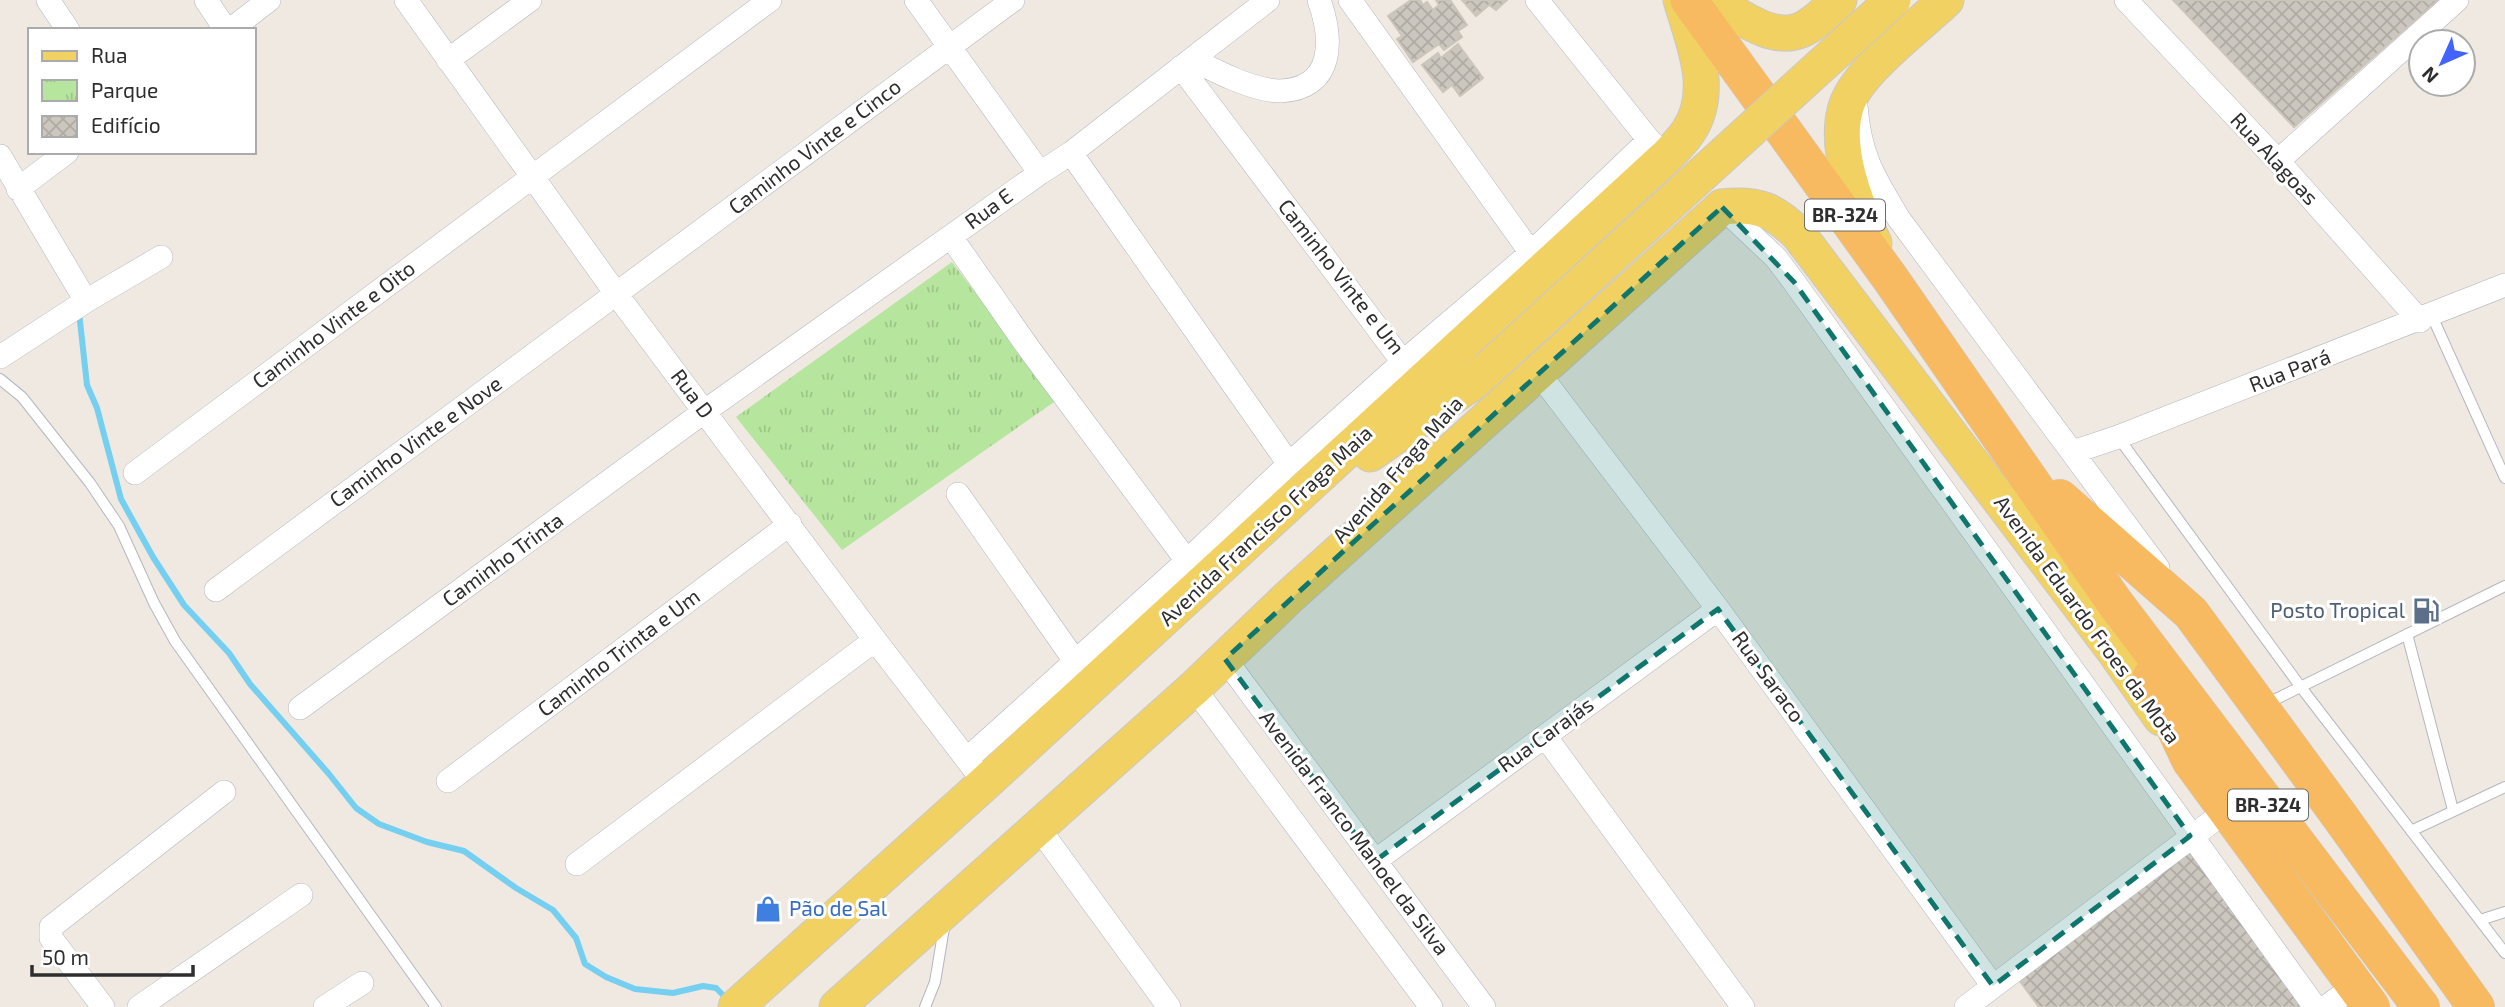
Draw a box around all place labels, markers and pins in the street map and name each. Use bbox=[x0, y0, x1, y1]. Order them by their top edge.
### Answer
fuel station icon: Posto Tropical bbox=[2411, 596, 2441, 626]
place label: Posto Tropical bbox=[2270, 597, 2406, 622]
shop icon: Pão de Sal bbox=[753, 894, 783, 924]
place label: Pão de Sal bbox=[789, 895, 888, 920]

